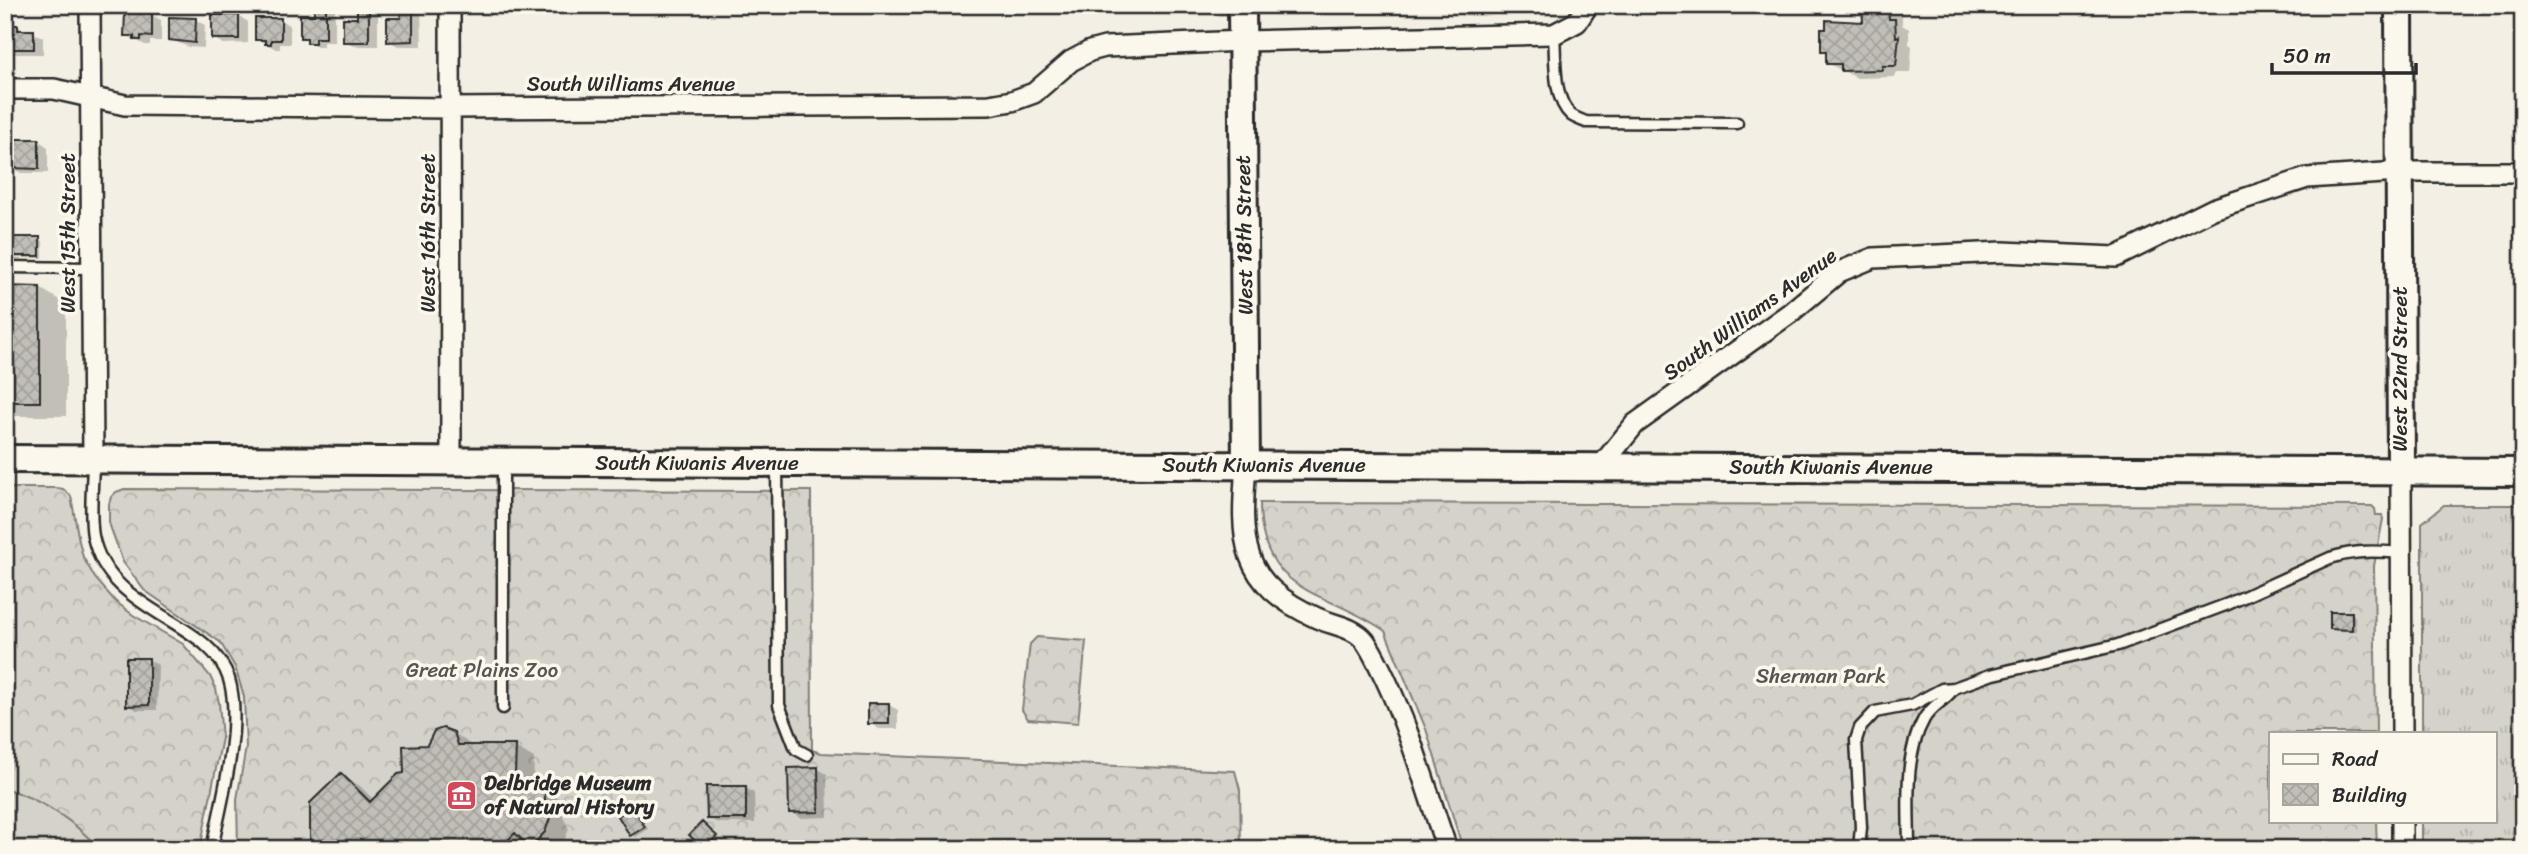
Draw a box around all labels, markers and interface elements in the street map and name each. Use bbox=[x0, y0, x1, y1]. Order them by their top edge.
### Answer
scale bar bbox=[2272, 32, 2416, 76]
text: 50 m bbox=[2283, 37, 2331, 75]
street label: South Williams Avenue bbox=[527, 65, 735, 103]
street label: West 15th Street bbox=[49, 153, 87, 313]
street label: West 16th Street bbox=[409, 154, 447, 312]
street label: West 18th Street bbox=[1224, 155, 1264, 315]
street label: South Williams Avenue bbox=[1654, 237, 1846, 391]
street label: West 22nd Street bbox=[2381, 286, 2419, 452]
street label: South Kiwanis Avenue bbox=[595, 444, 799, 482]
street label: South Kiwanis Avenue bbox=[1162, 446, 1366, 484]
street label: South Kiwanis Avenue bbox=[1729, 448, 1933, 486]
park label: Great Plains Zoo bbox=[406, 651, 558, 689]
park label: Sherman Park bbox=[1756, 657, 1886, 695]
legend bbox=[2269, 732, 2496, 822]
text: Road bbox=[2332, 740, 2379, 778]
place label: Delbridge Museum of Natural History bbox=[484, 764, 655, 826]
text: Building bbox=[2332, 776, 2408, 814]
museum icon: Delbridge Museum of Natural History bbox=[444, 778, 478, 812]

